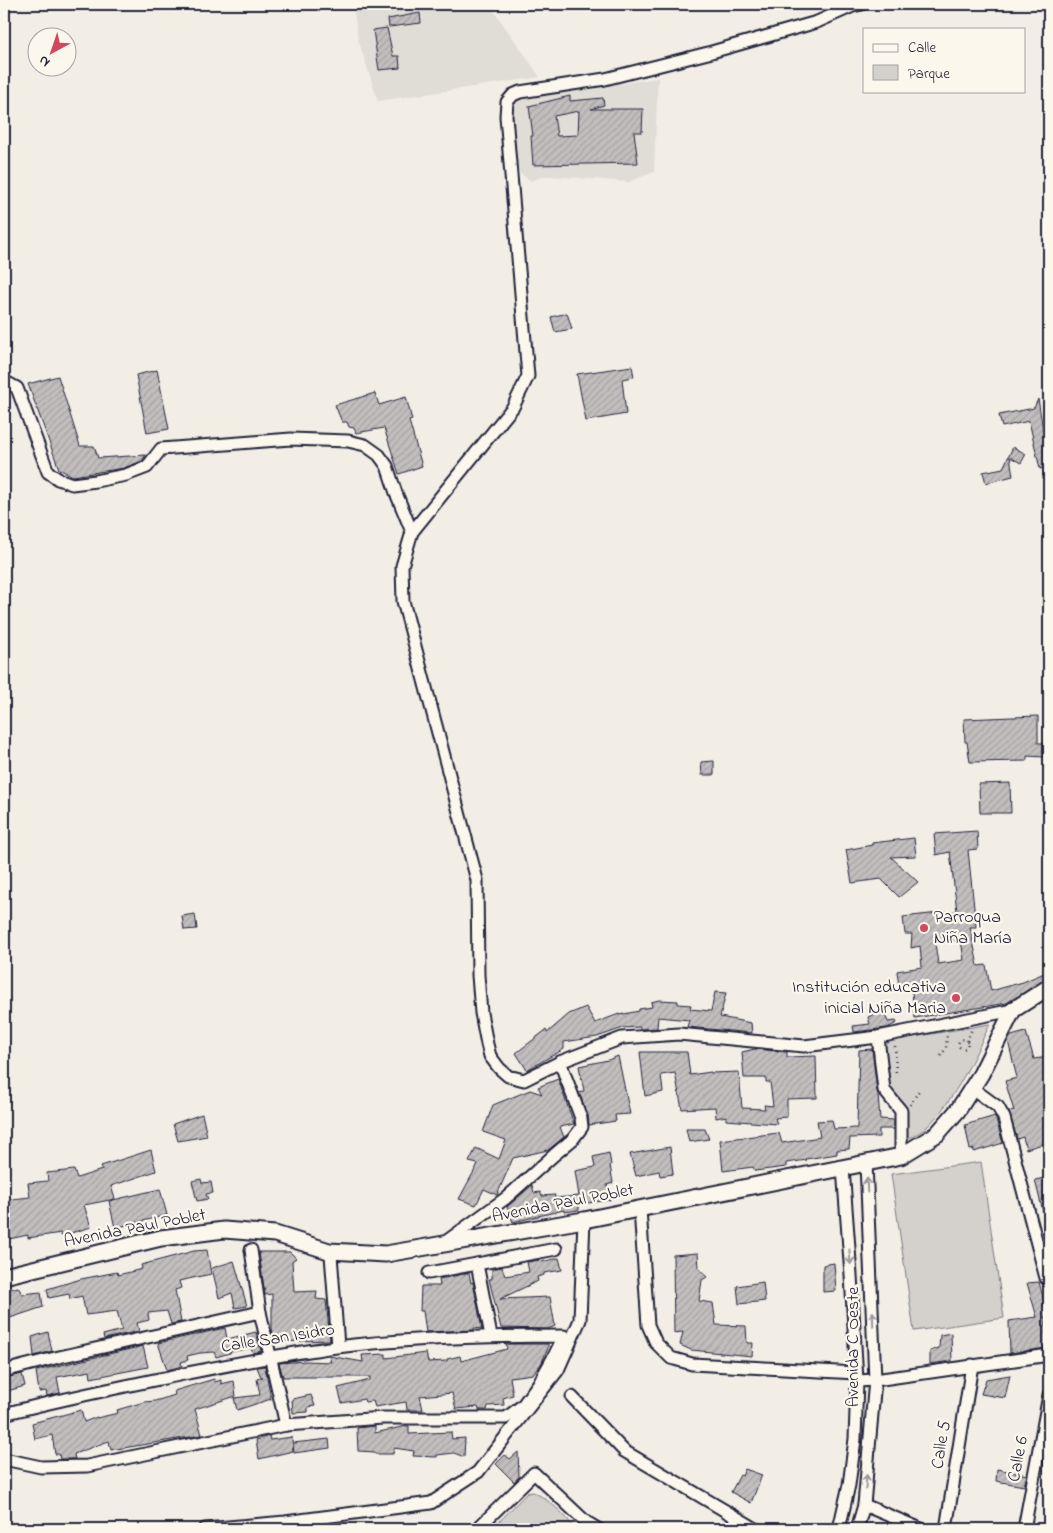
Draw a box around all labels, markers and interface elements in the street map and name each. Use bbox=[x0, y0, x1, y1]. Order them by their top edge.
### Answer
north arrow bbox=[28, 28, 78, 78]
legend bbox=[863, 28, 1026, 92]
text: Calle bbox=[908, 37, 936, 59]
text: N bbox=[34, 50, 55, 72]
text: Parque bbox=[908, 63, 950, 85]
place label: Parroqua Niña María bbox=[934, 905, 1012, 952]
marker: Parroqua Niña María bbox=[918, 922, 930, 934]
place label: Institución educativa inicial Niña Maria bbox=[792, 975, 946, 1022]
marker: Institución educativa inicial Niña Maria bbox=[950, 992, 962, 1004]
street label: Avenida Paul Poblet bbox=[490, 1177, 636, 1231]
one-way arrow bbox=[863, 1177, 872, 1193]
street label: Avenida Paul Poblet bbox=[62, 1202, 208, 1256]
one-way arrow bbox=[845, 1249, 854, 1265]
street label: Avenida C Oeste bbox=[841, 1286, 867, 1407]
one-way arrow bbox=[868, 1312, 877, 1328]
street label: Calle San Isidro bbox=[219, 1317, 337, 1361]
street label: Calle 5 bbox=[925, 1419, 959, 1471]
street label: Calle 6 bbox=[1002, 1434, 1036, 1484]
one-way arrow bbox=[861, 1474, 871, 1490]

